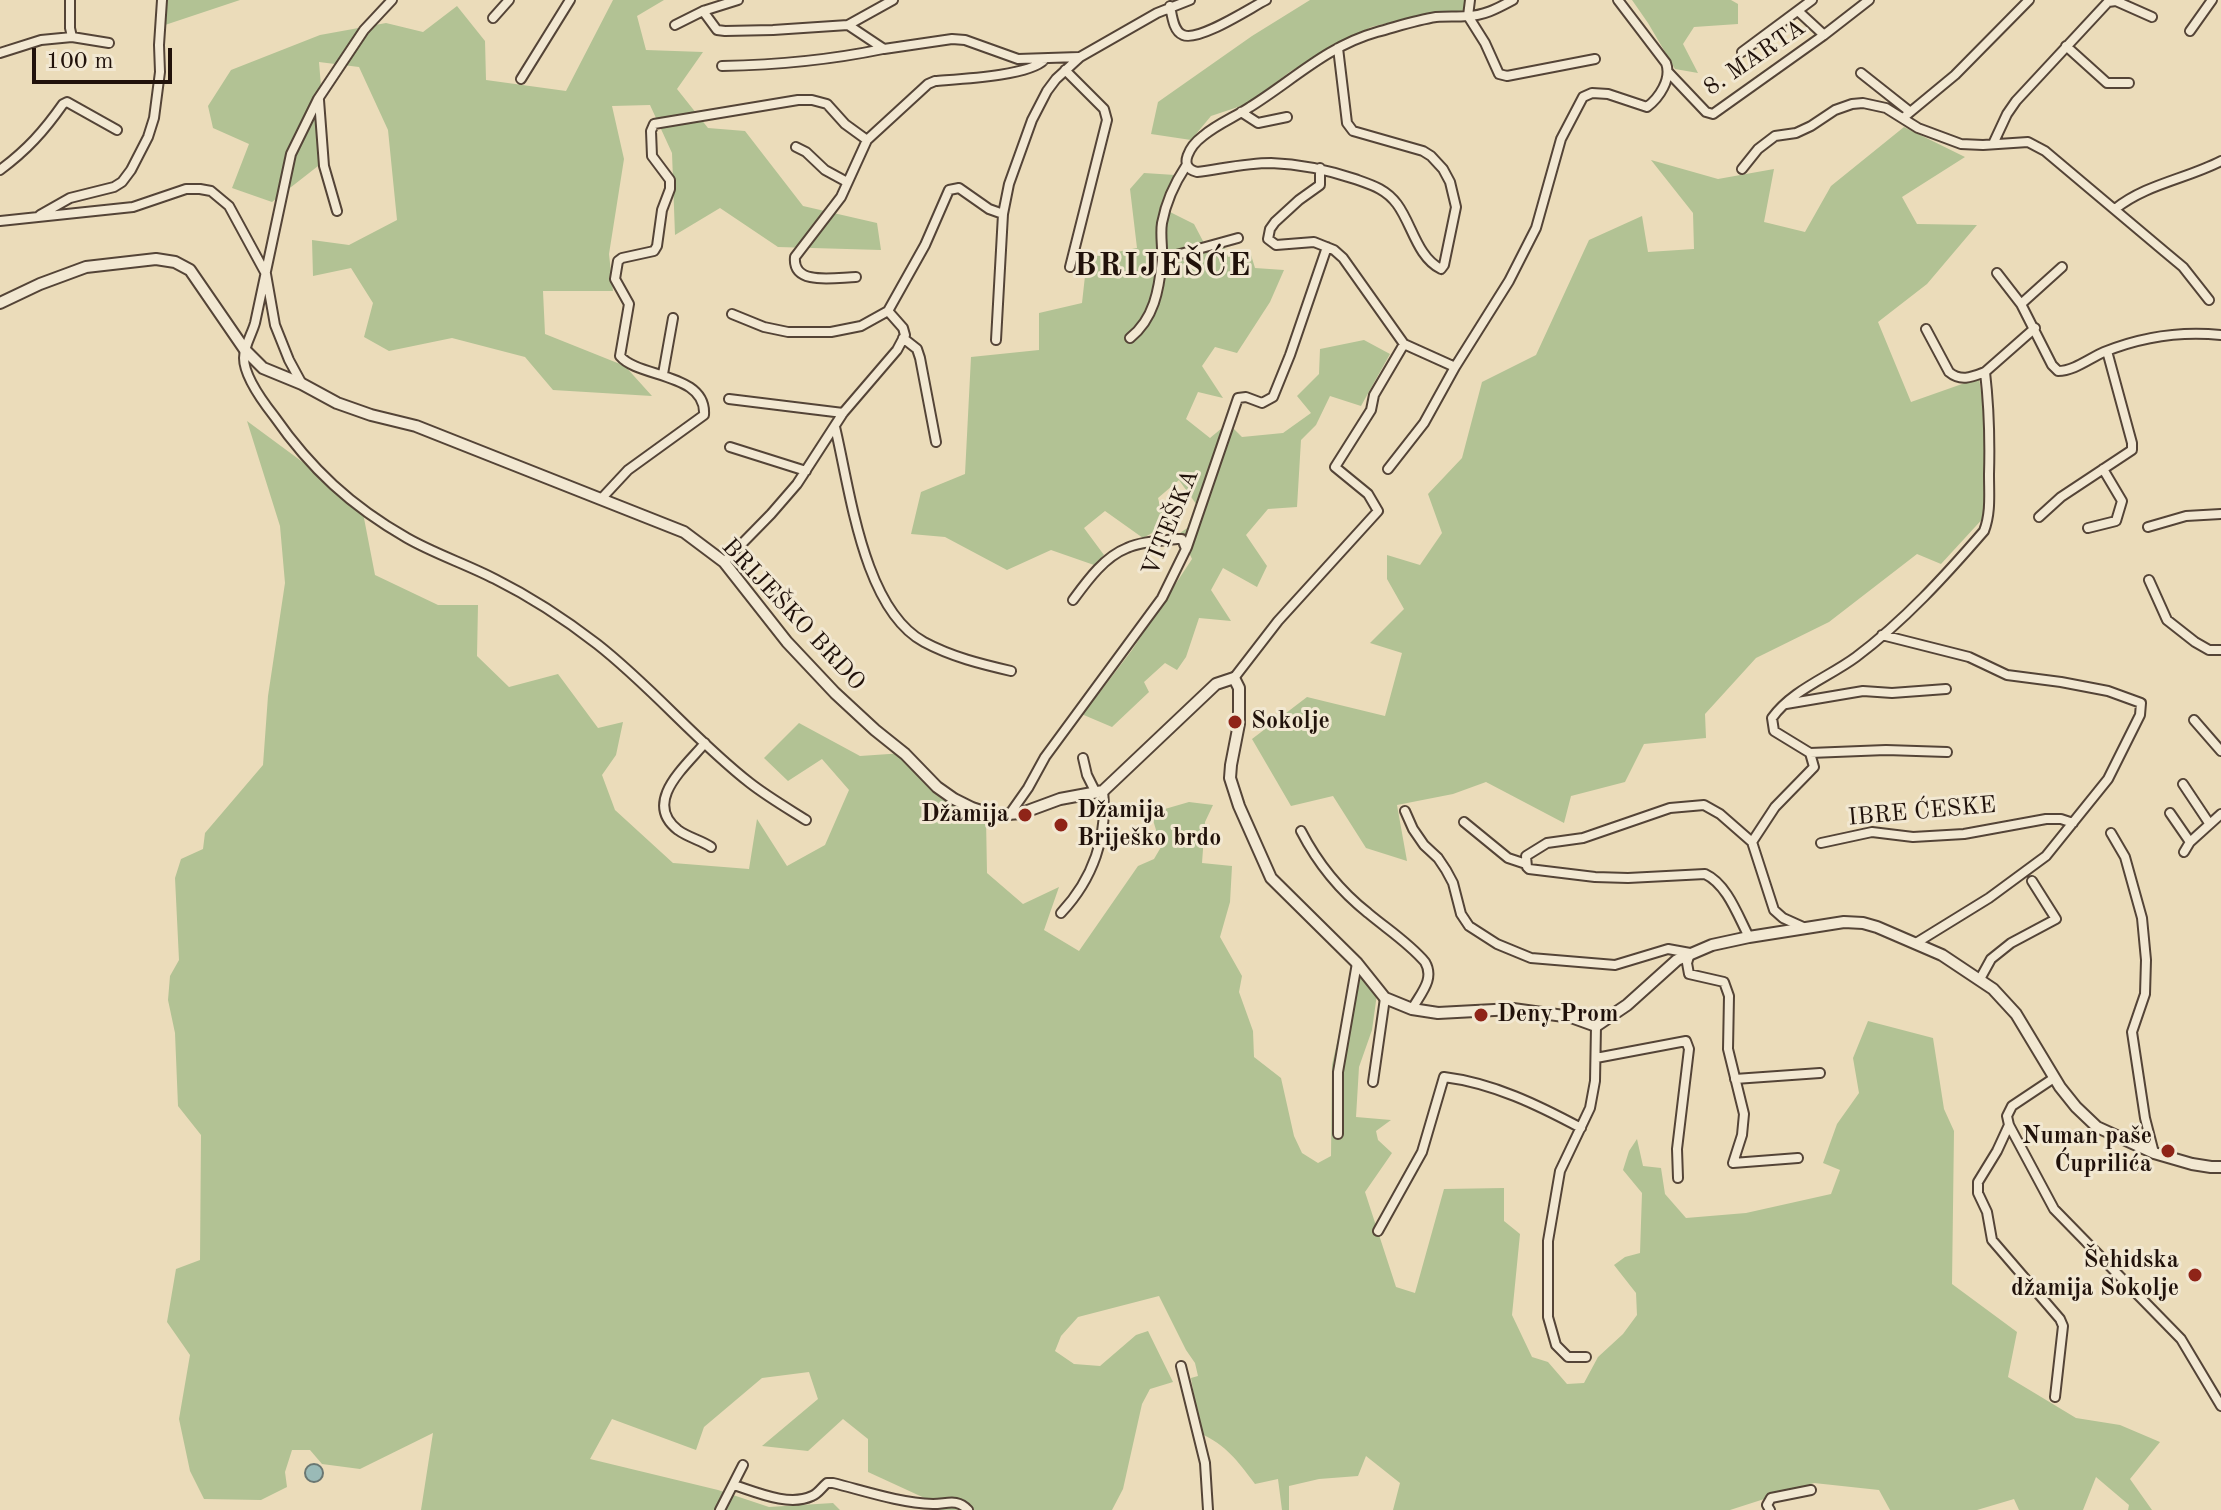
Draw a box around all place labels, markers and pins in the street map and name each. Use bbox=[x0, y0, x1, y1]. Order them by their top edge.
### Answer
place label: Sokolje bbox=[1251, 708, 1330, 736]
marker: Sokolje bbox=[1226, 713, 1244, 731]
place label: Džamija Briješko brdo bbox=[1077, 797, 1221, 853]
place label: Džamija bbox=[921, 801, 1009, 829]
marker: Džamija bbox=[1016, 806, 1034, 824]
marker: Džamija Briješko brdo bbox=[1052, 816, 1070, 834]
place label: Deny Prom bbox=[1497, 1001, 1618, 1029]
marker: Deny Prom bbox=[1472, 1006, 1490, 1024]
place label: Numan paše Ćuprilića bbox=[2022, 1123, 2152, 1179]
marker: Numan paše Ćuprilića bbox=[2159, 1142, 2177, 1160]
place label: Šehidska džamija Sokolje bbox=[2011, 1247, 2179, 1303]
marker: Šehidska džamija Sokolje bbox=[2186, 1266, 2204, 1284]

